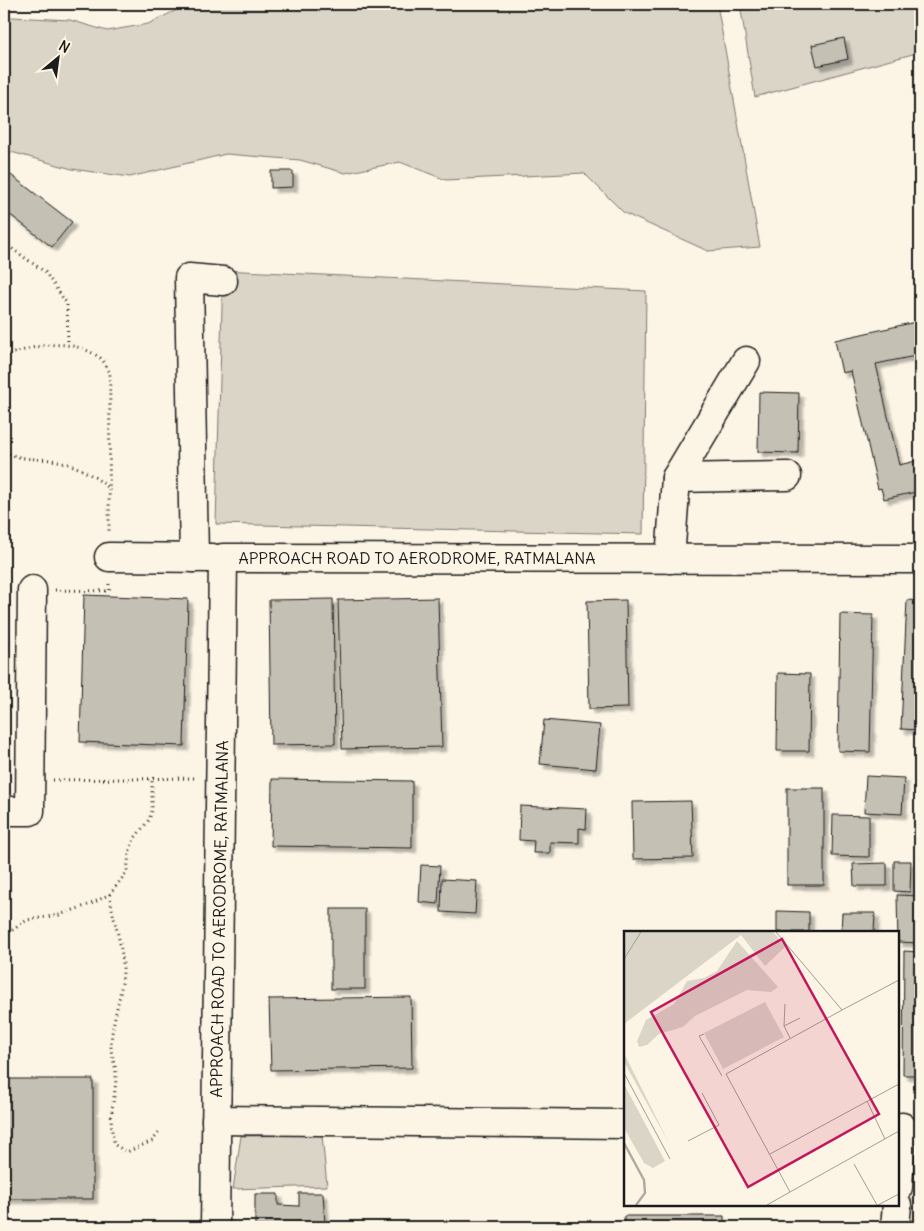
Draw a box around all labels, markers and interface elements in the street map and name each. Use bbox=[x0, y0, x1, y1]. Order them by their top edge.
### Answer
north arrow bbox=[32, 32, 82, 82]
text: N bbox=[56, 36, 73, 57]
street label: APPROACH ROAD TO AERODROME, RATMALANA bbox=[238, 548, 596, 568]
street label: APPROACH ROAD TO AERODROME, RATMALANA bbox=[206, 740, 232, 1098]
inset map bbox=[624, 931, 899, 1206]

